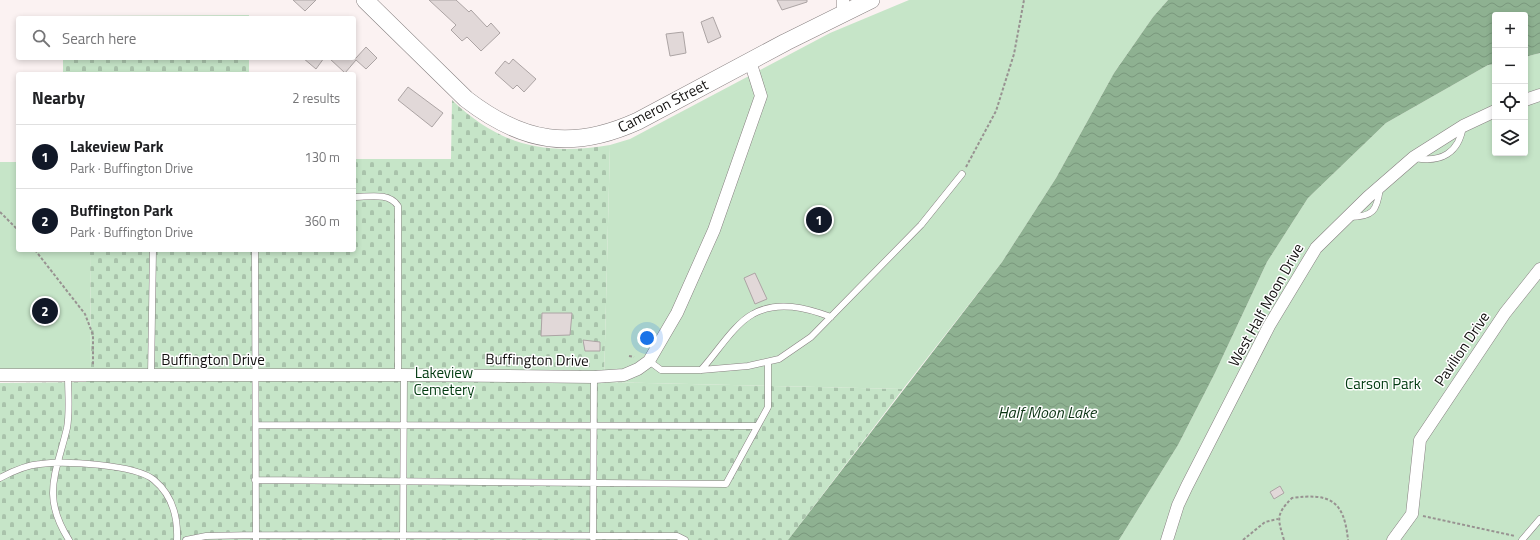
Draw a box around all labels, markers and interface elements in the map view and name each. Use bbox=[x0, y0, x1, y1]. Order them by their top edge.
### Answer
map controls bbox=[1492, 12, 1528, 156]
button: + bbox=[1492, 12, 1528, 48]
search box bbox=[16, 16, 356, 60]
icon: search bbox=[30, 27, 52, 49]
text: Search here bbox=[62, 27, 136, 50]
button: − bbox=[1492, 48, 1528, 84]
street label: Cameron Street bbox=[614, 73, 713, 138]
button: locate bbox=[1492, 84, 1528, 120]
text: Nearby bbox=[32, 85, 85, 111]
text: 2 results bbox=[292, 88, 340, 108]
button: layers bbox=[1492, 120, 1528, 156]
text: Lakeview Park bbox=[70, 135, 164, 158]
text: 1 bbox=[41, 147, 49, 167]
text: 130 m bbox=[304, 147, 340, 167]
text: Park · Buffington Drive bbox=[70, 158, 193, 178]
text: Buffington Park bbox=[70, 199, 173, 222]
pin: 1 bbox=[806, 205, 832, 235]
text: 2 bbox=[41, 211, 49, 231]
text: 360 m bbox=[304, 211, 340, 231]
text: Park · Buffington Drive bbox=[70, 222, 193, 242]
street label: West Half Moon Drive bbox=[1222, 239, 1309, 371]
pin: 2 bbox=[32, 296, 58, 326]
street label: Pavilion Drive bbox=[1428, 307, 1495, 391]
your location bbox=[637, 328, 657, 348]
street label: Buffington Drive bbox=[485, 347, 589, 372]
street label: Buffington Drive bbox=[161, 348, 265, 371]
park label: Lakeview Cemetery bbox=[414, 361, 474, 401]
park label: Carson Park bbox=[1345, 372, 1421, 395]
water label: Half Moon Lake bbox=[998, 400, 1098, 424]

